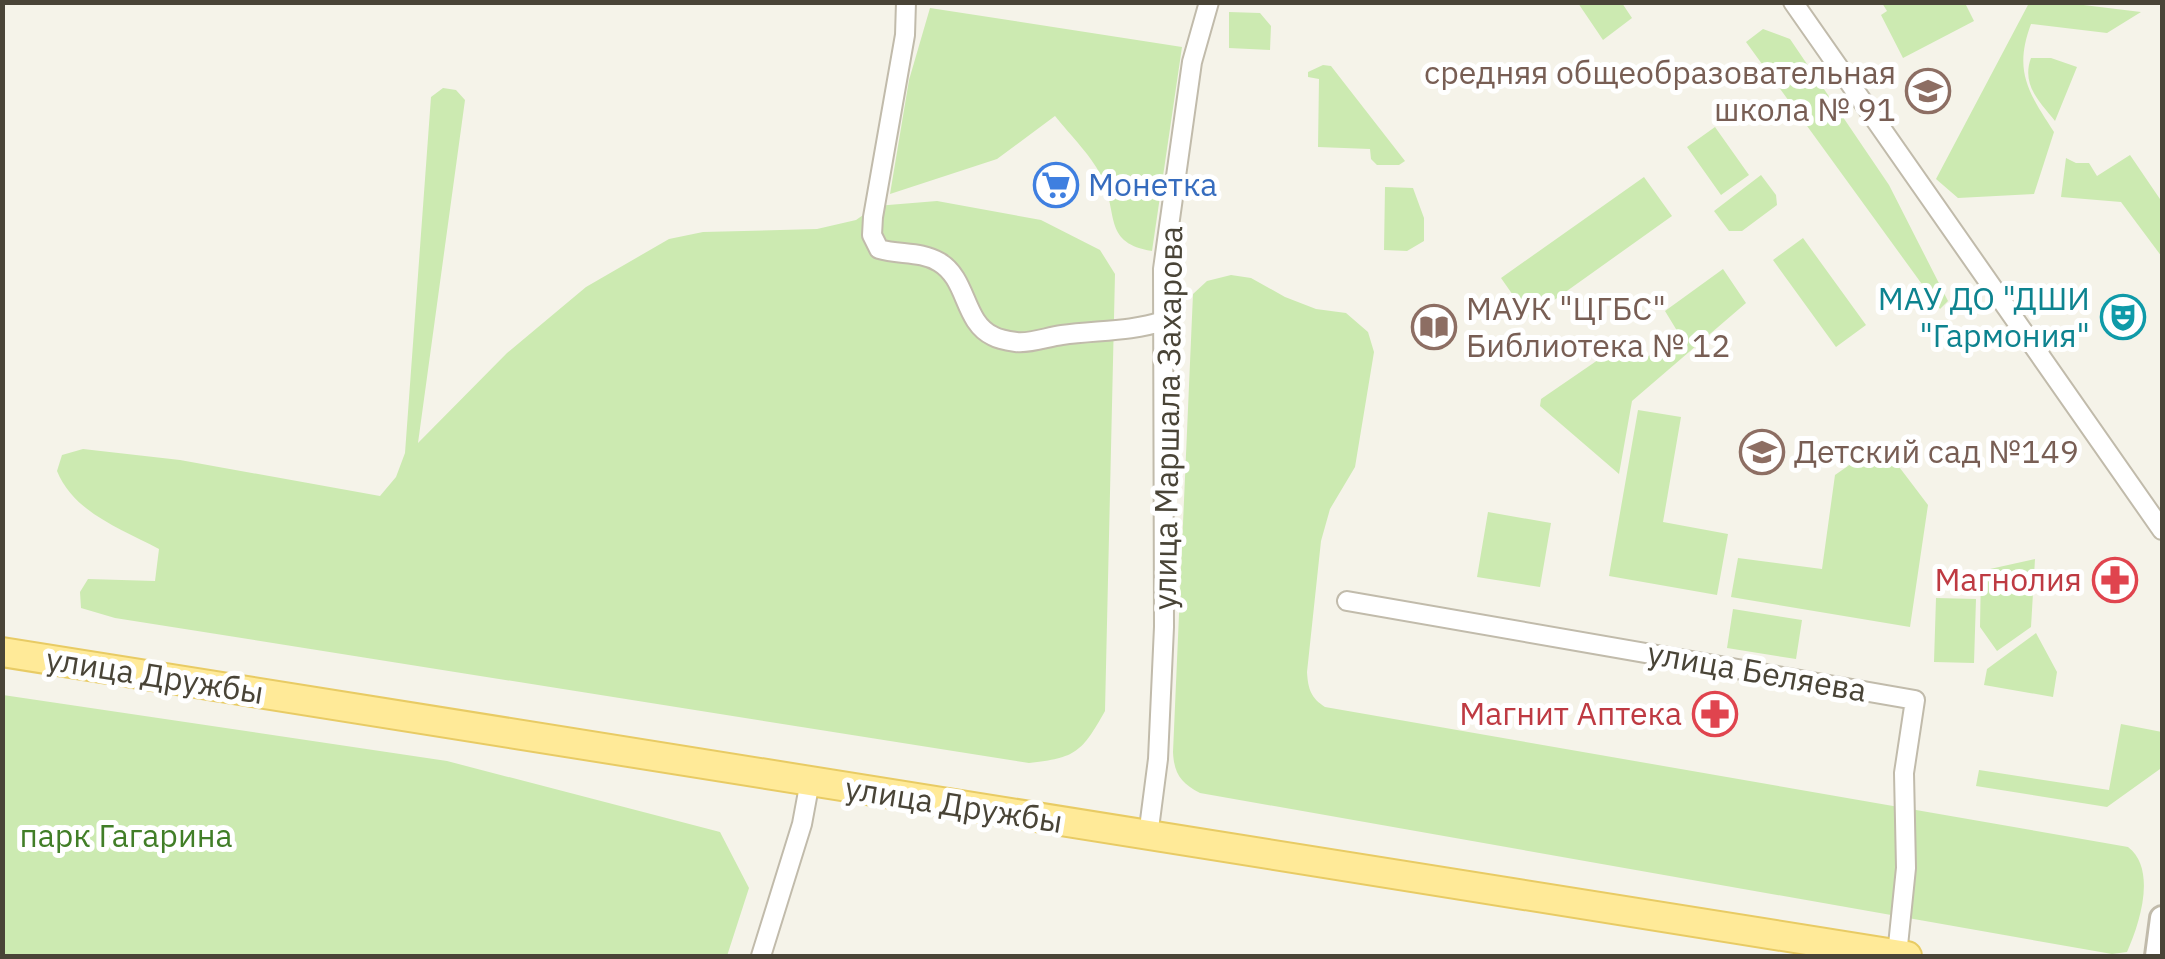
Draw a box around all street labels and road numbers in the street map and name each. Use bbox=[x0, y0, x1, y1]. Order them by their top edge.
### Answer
street label: улица Маршала Захарова bbox=[1143, 226, 1191, 610]
street label: улица Беляева bbox=[1644, 631, 1870, 711]
street label: улица Дружбы bbox=[43, 637, 267, 713]
street label: улица Дружбы bbox=[842, 766, 1066, 842]

